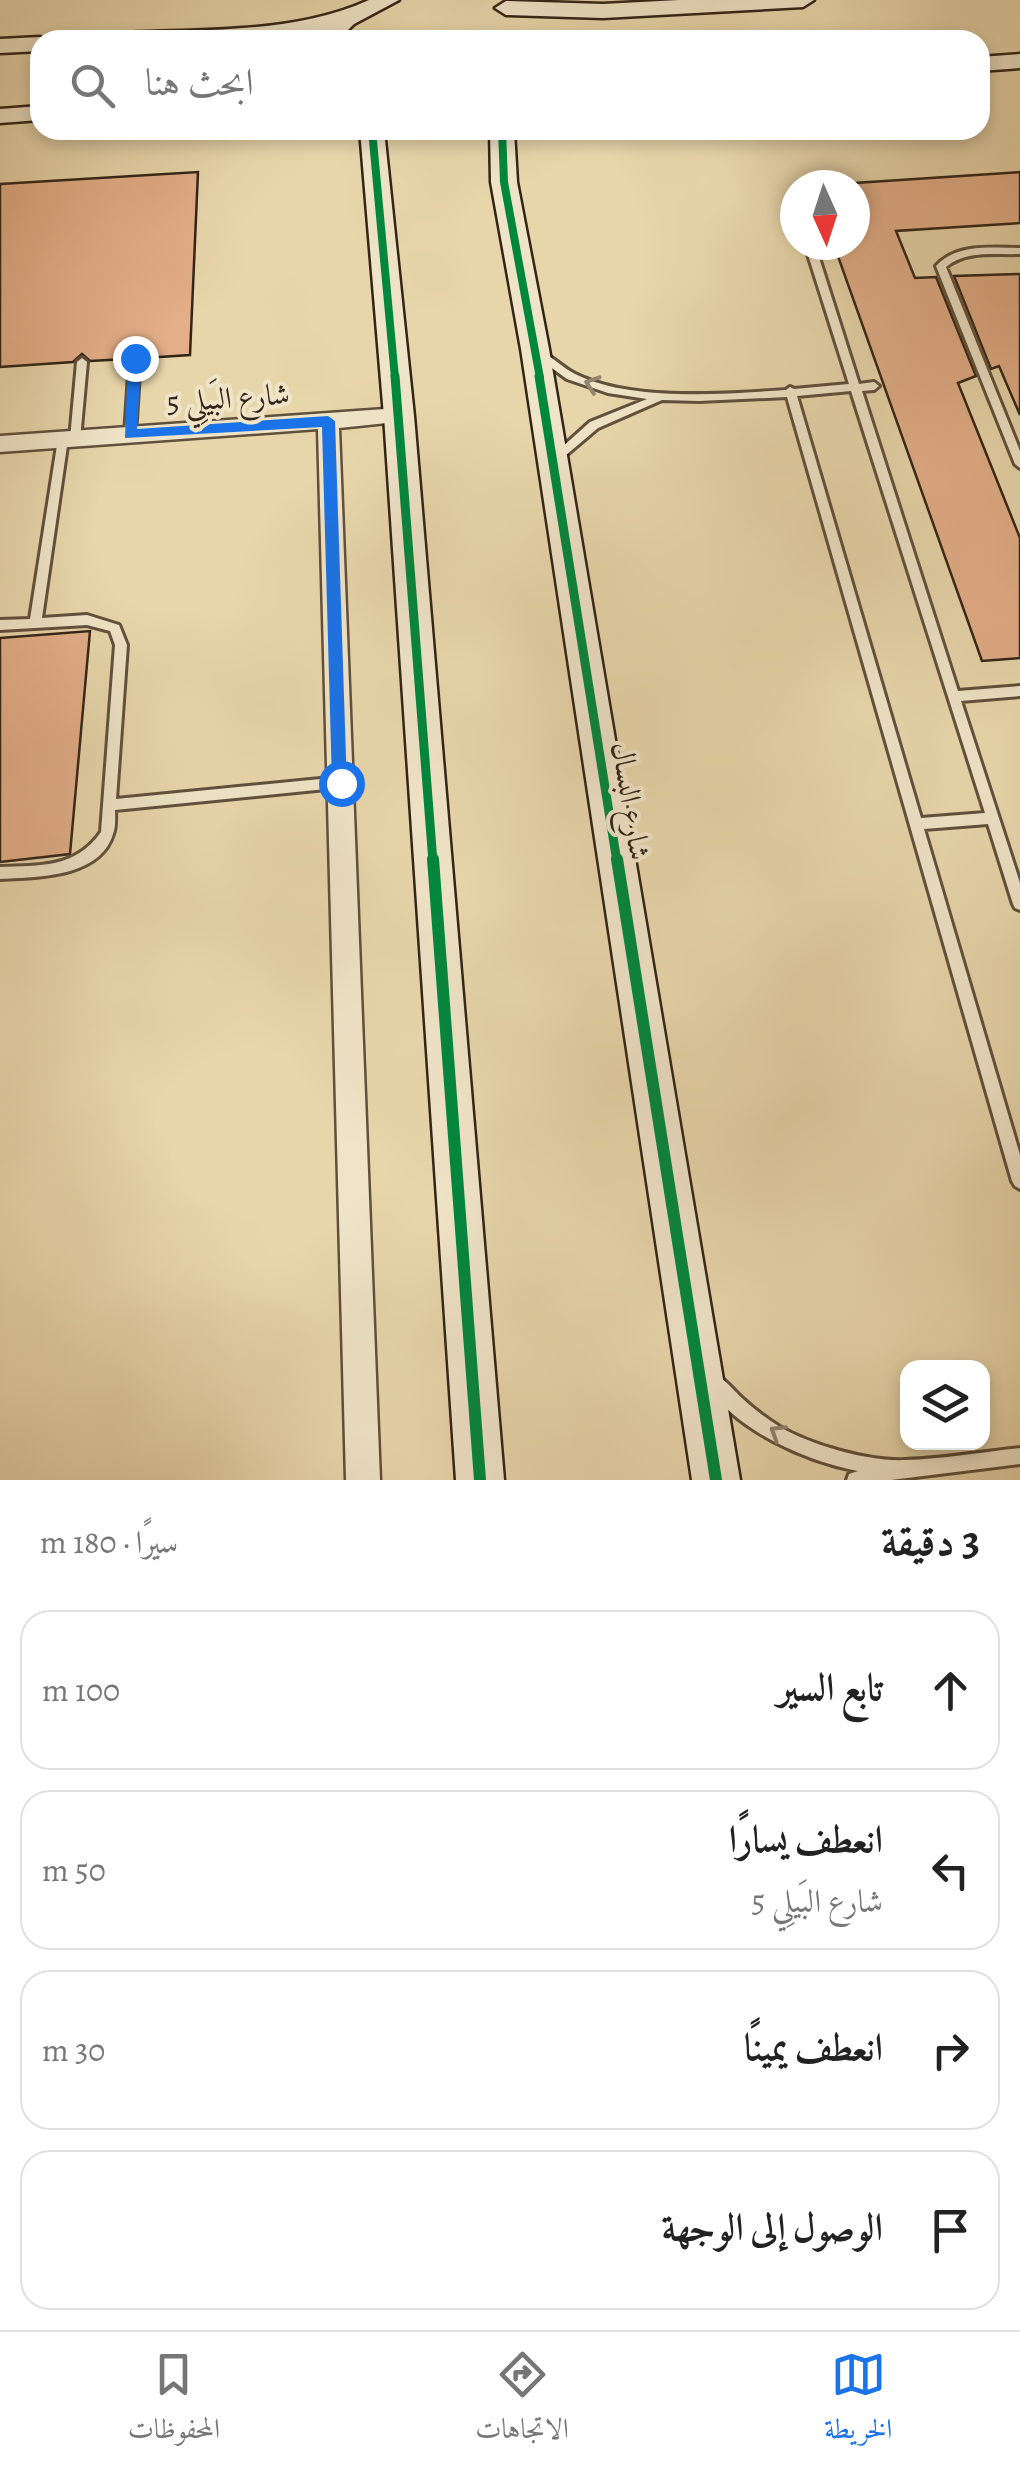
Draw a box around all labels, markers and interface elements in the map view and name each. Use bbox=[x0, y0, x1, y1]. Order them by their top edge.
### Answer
search box bbox=[30, 30, 990, 140]
text: ابحث هنا bbox=[145, 56, 254, 108]
icon: search bbox=[65, 58, 120, 113]
north arrow bbox=[780, 170, 870, 260]
route end bbox=[113, 336, 159, 382]
street label: شارع البَيلِي 5 bbox=[165, 372, 291, 431]
one-way arrow bbox=[585, 375, 602, 396]
street label: شارع البسال bbox=[597, 739, 660, 864]
route start bbox=[319, 761, 365, 807]
map controls bbox=[900, 1360, 990, 1450]
button: layers bbox=[900, 1360, 990, 1450]
one-way arrow bbox=[769, 1426, 787, 1445]
text: 3 دقيقة bbox=[881, 1512, 980, 1569]
text: سيرًا · 180 m bbox=[40, 1520, 178, 1564]
text: تابع السير bbox=[777, 1661, 883, 1713]
icon: ahead bbox=[923, 1663, 978, 1718]
text: 100 m bbox=[42, 1668, 120, 1712]
text: انعطف يسارًا bbox=[729, 1813, 883, 1865]
icon: left bbox=[923, 1843, 978, 1898]
text: 50 m bbox=[42, 1848, 106, 1892]
text: شارع البَيلِي 5 bbox=[752, 1879, 883, 1923]
text: انعطف يمينًا bbox=[744, 2021, 883, 2073]
icon: right bbox=[923, 2023, 978, 2078]
text: 30 m bbox=[42, 2028, 105, 2072]
text: الوصول إلى الوجهة bbox=[662, 2201, 883, 2253]
icon: arrive bbox=[923, 2203, 978, 2258]
tab: المحفوظات bbox=[128, 2347, 220, 2456]
tab: الاتجاهات bbox=[475, 2347, 569, 2456]
tab: الخريطة bbox=[824, 2347, 892, 2456]

